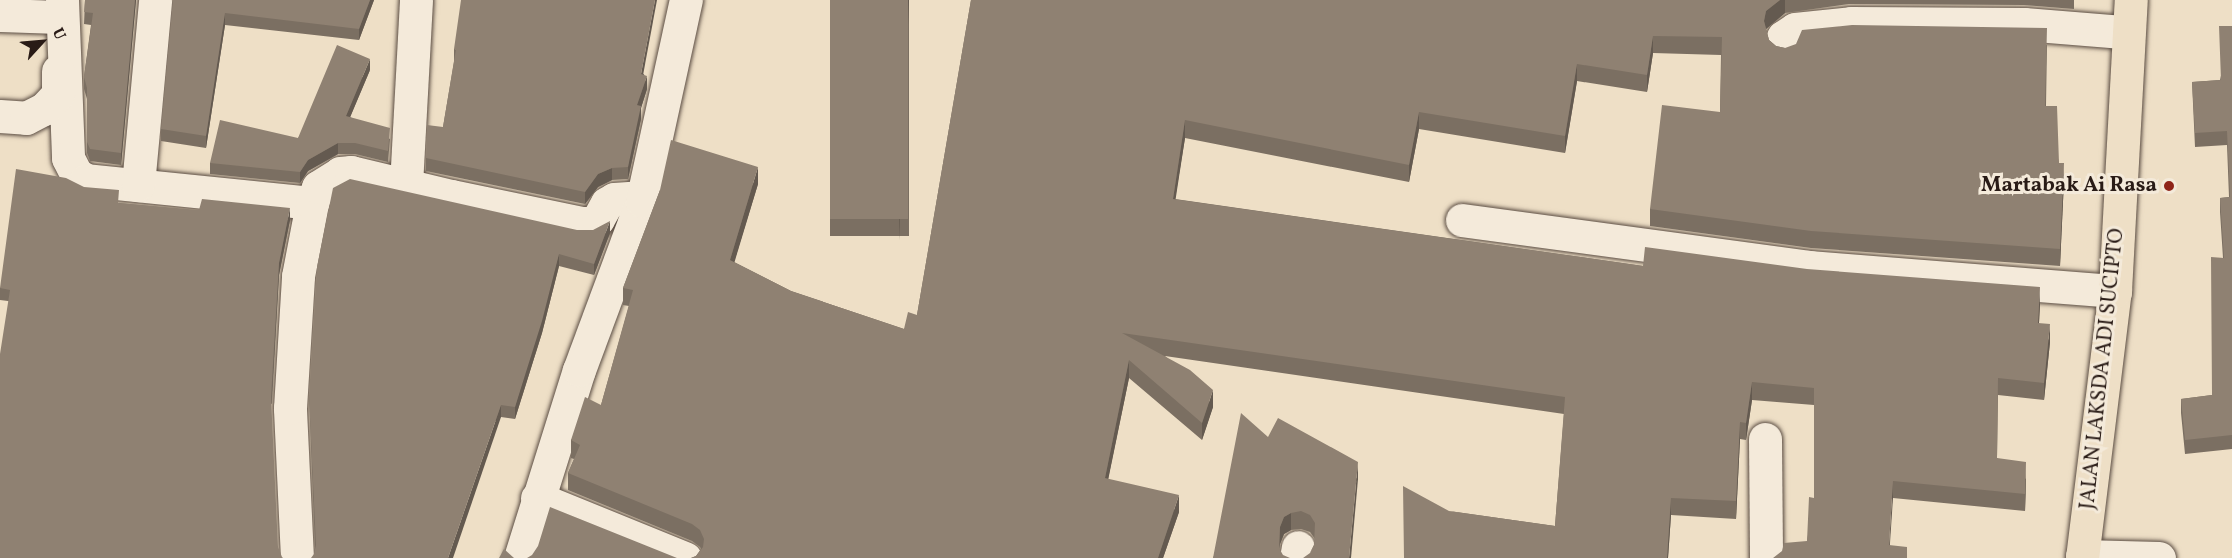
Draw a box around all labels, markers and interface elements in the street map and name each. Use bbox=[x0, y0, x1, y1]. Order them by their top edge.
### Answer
north arrow bbox=[12, 12, 72, 72]
text: U bbox=[46, 24, 70, 44]
place label: Martabak Ai Rasa bbox=[1981, 173, 2157, 199]
marker: Martabak Ai Rasa bbox=[2162, 179, 2176, 193]
street label: JALAN LAKSDA ADI SUCIPTO bbox=[2076, 227, 2130, 511]

